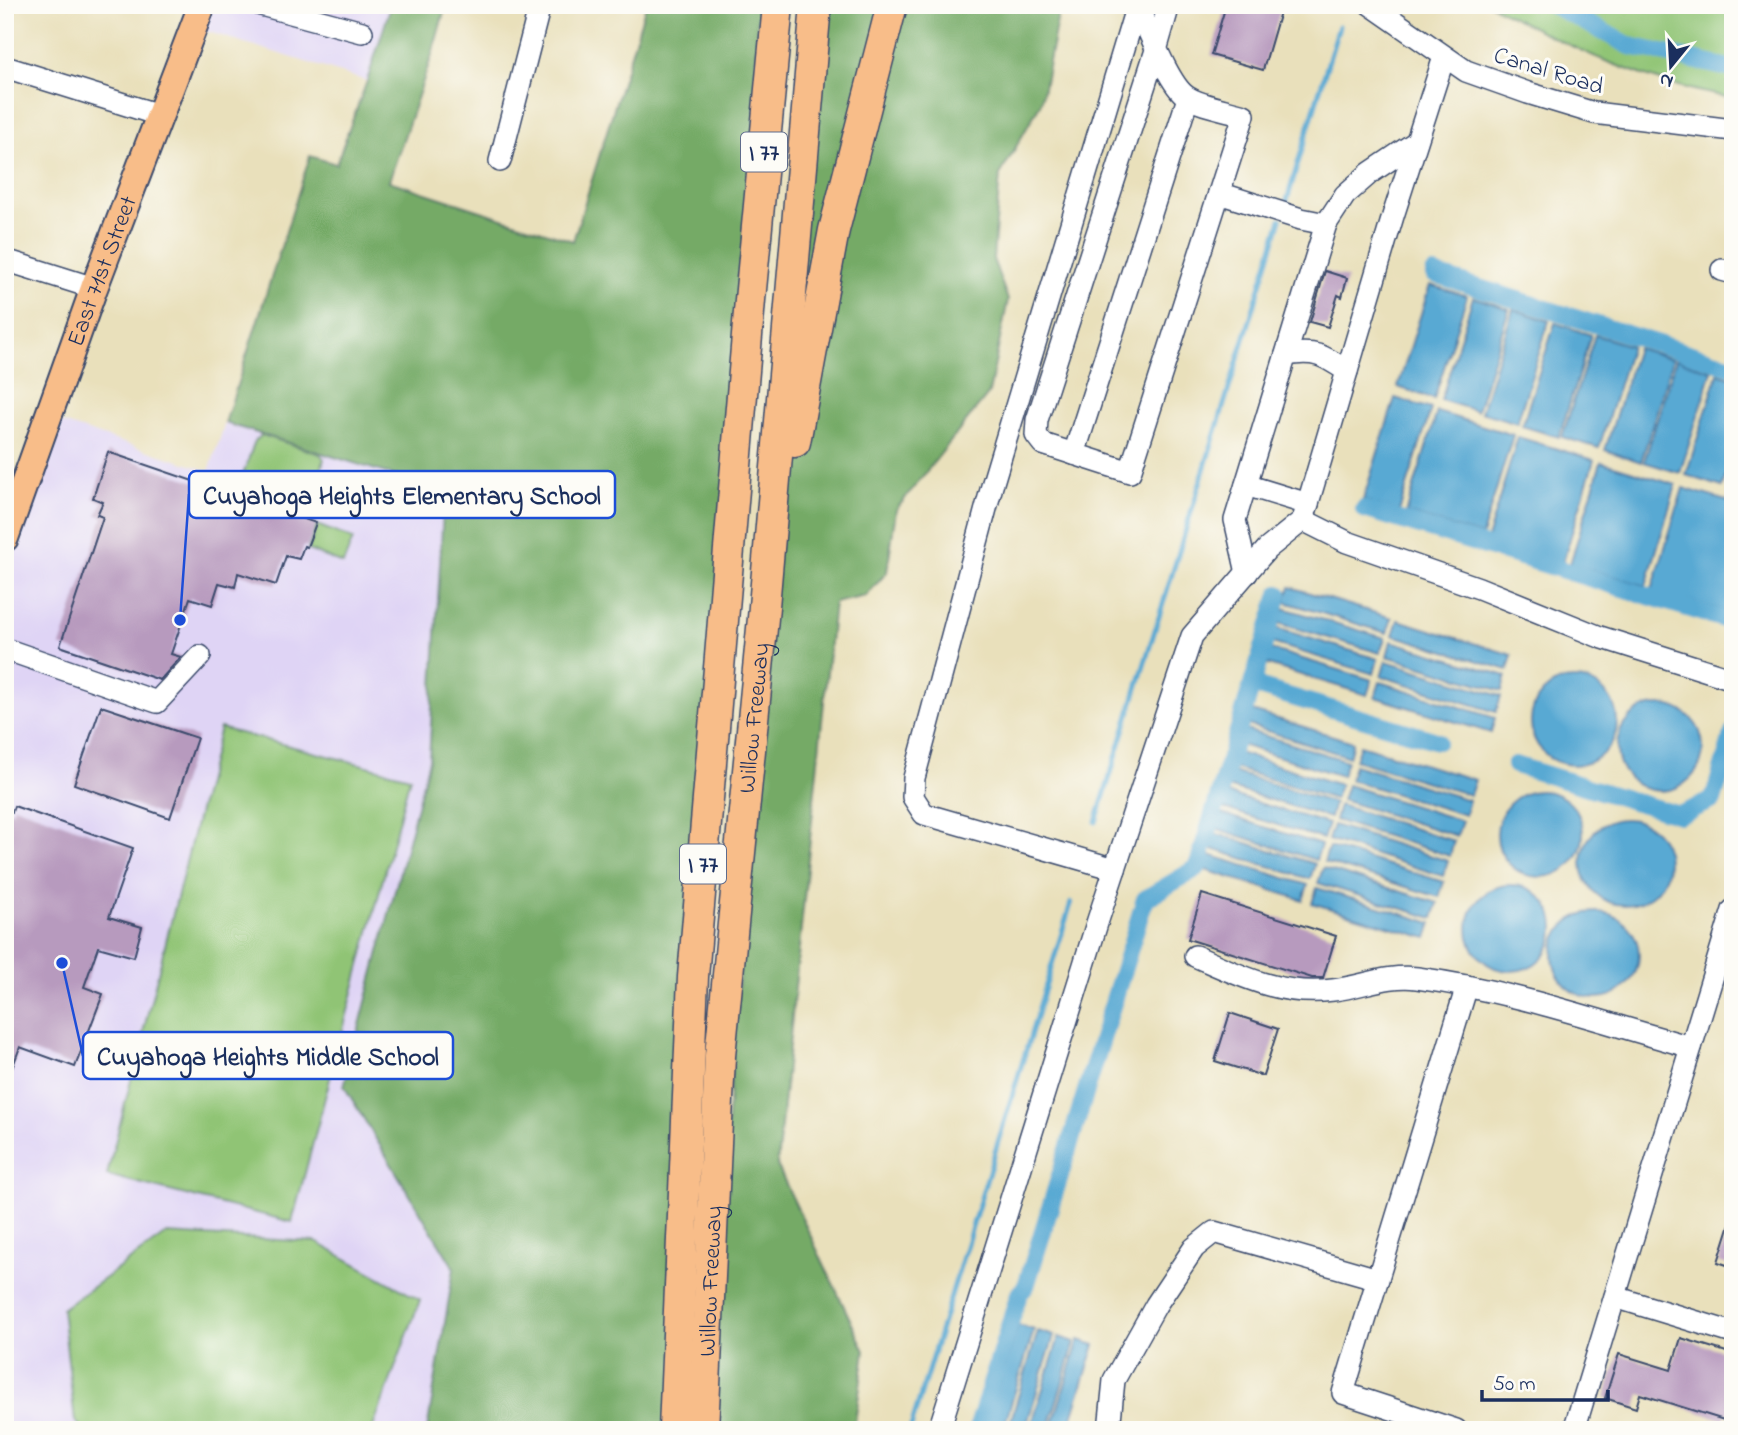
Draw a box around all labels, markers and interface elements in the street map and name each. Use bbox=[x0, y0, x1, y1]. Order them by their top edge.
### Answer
north arrow bbox=[1636, 32, 1706, 102]
street label: Canal Road bbox=[1489, 39, 1608, 106]
text: N bbox=[1656, 65, 1677, 95]
road number: I 77 bbox=[741, 132, 787, 172]
street label: East 71st Street bbox=[60, 191, 148, 352]
callout: Cuyahoga Heights Elementary School bbox=[189, 471, 615, 518]
text: Cuyahoga Heights Elementary School bbox=[203, 479, 601, 518]
street label: Willow Freeway bbox=[731, 641, 781, 795]
road number: I 77 bbox=[680, 844, 726, 884]
callout: Cuyahoga Heights Middle School bbox=[83, 1032, 453, 1079]
text: Cuyahoga Heights Middle School bbox=[97, 1040, 439, 1079]
street label: Willow Freeway bbox=[691, 1205, 734, 1358]
scale bar bbox=[1482, 1358, 1608, 1402]
text: 50 m bbox=[1493, 1370, 1536, 1400]

